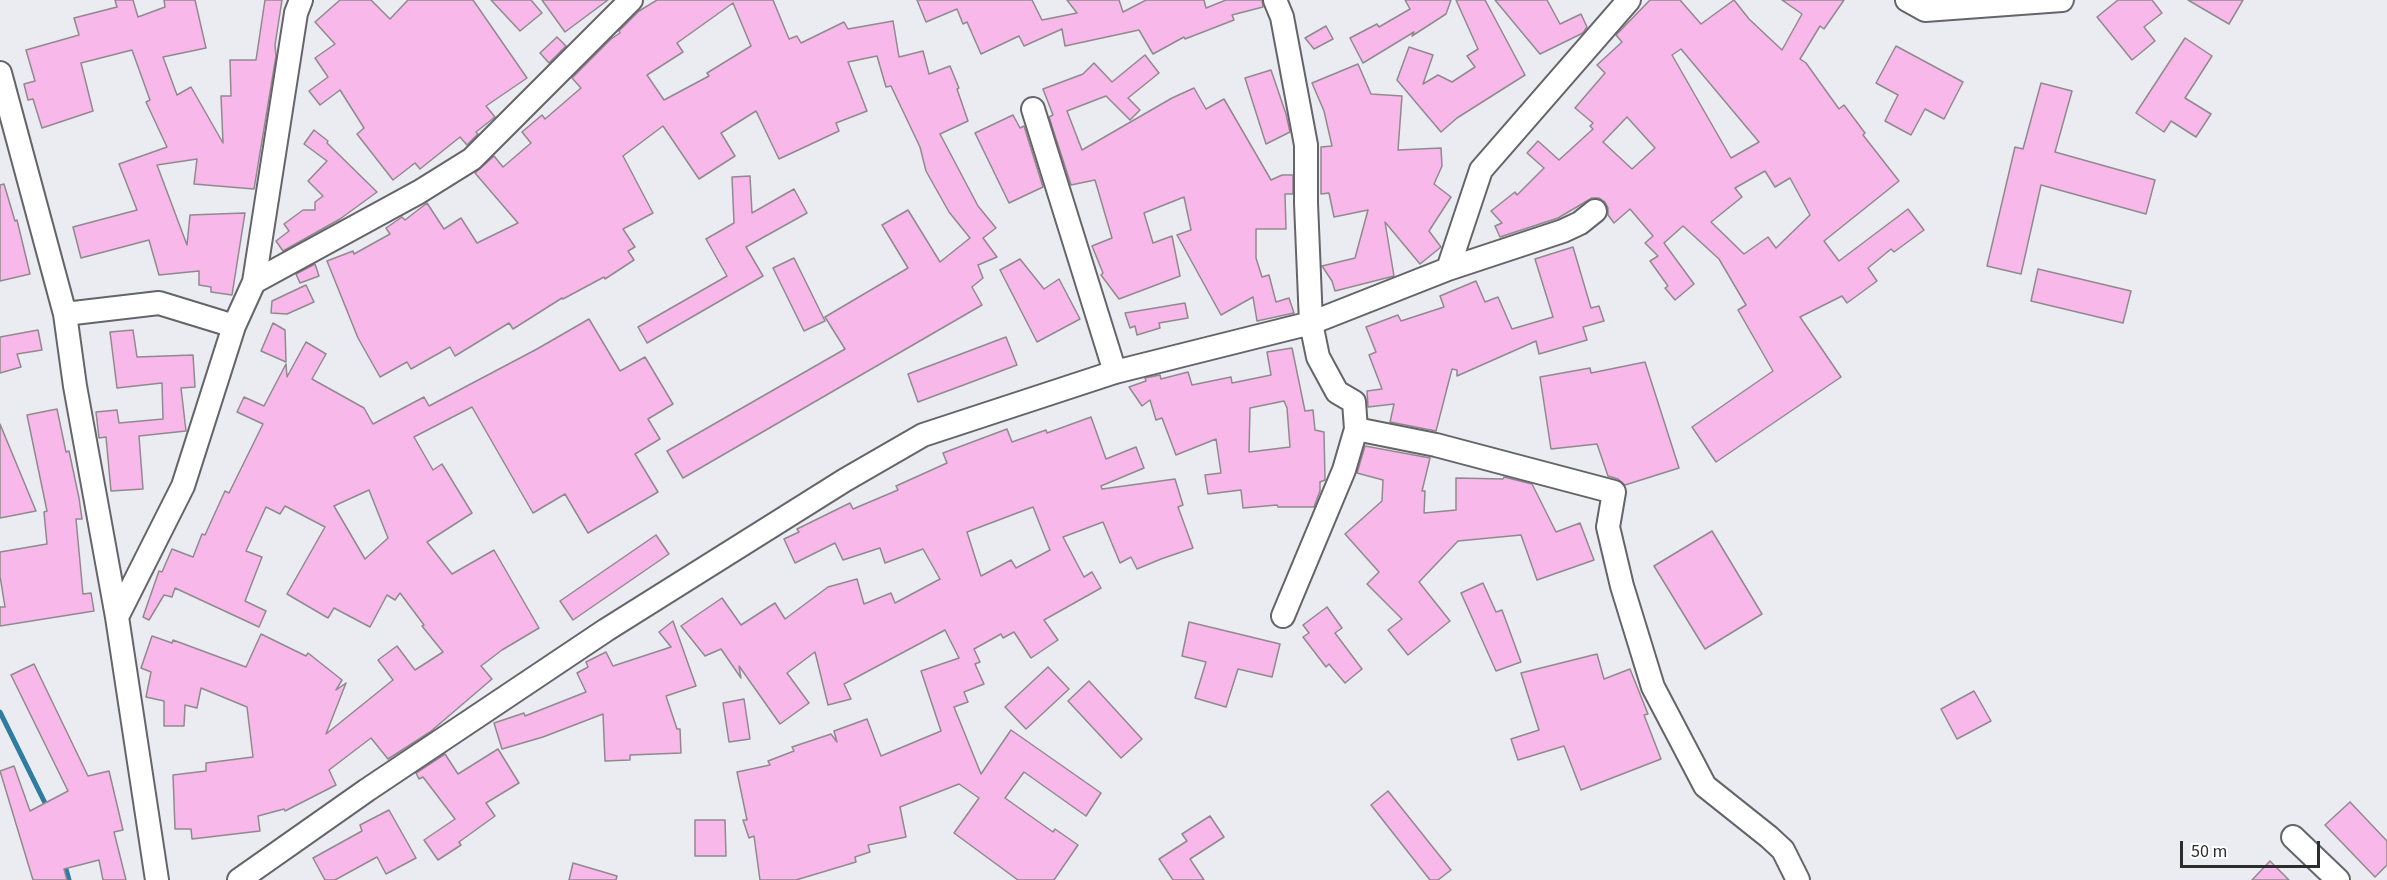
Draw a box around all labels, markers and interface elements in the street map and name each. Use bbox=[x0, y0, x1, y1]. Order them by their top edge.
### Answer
scale bar bbox=[2183, 829, 2322, 867]
text: 50 m bbox=[2191, 839, 2227, 864]

